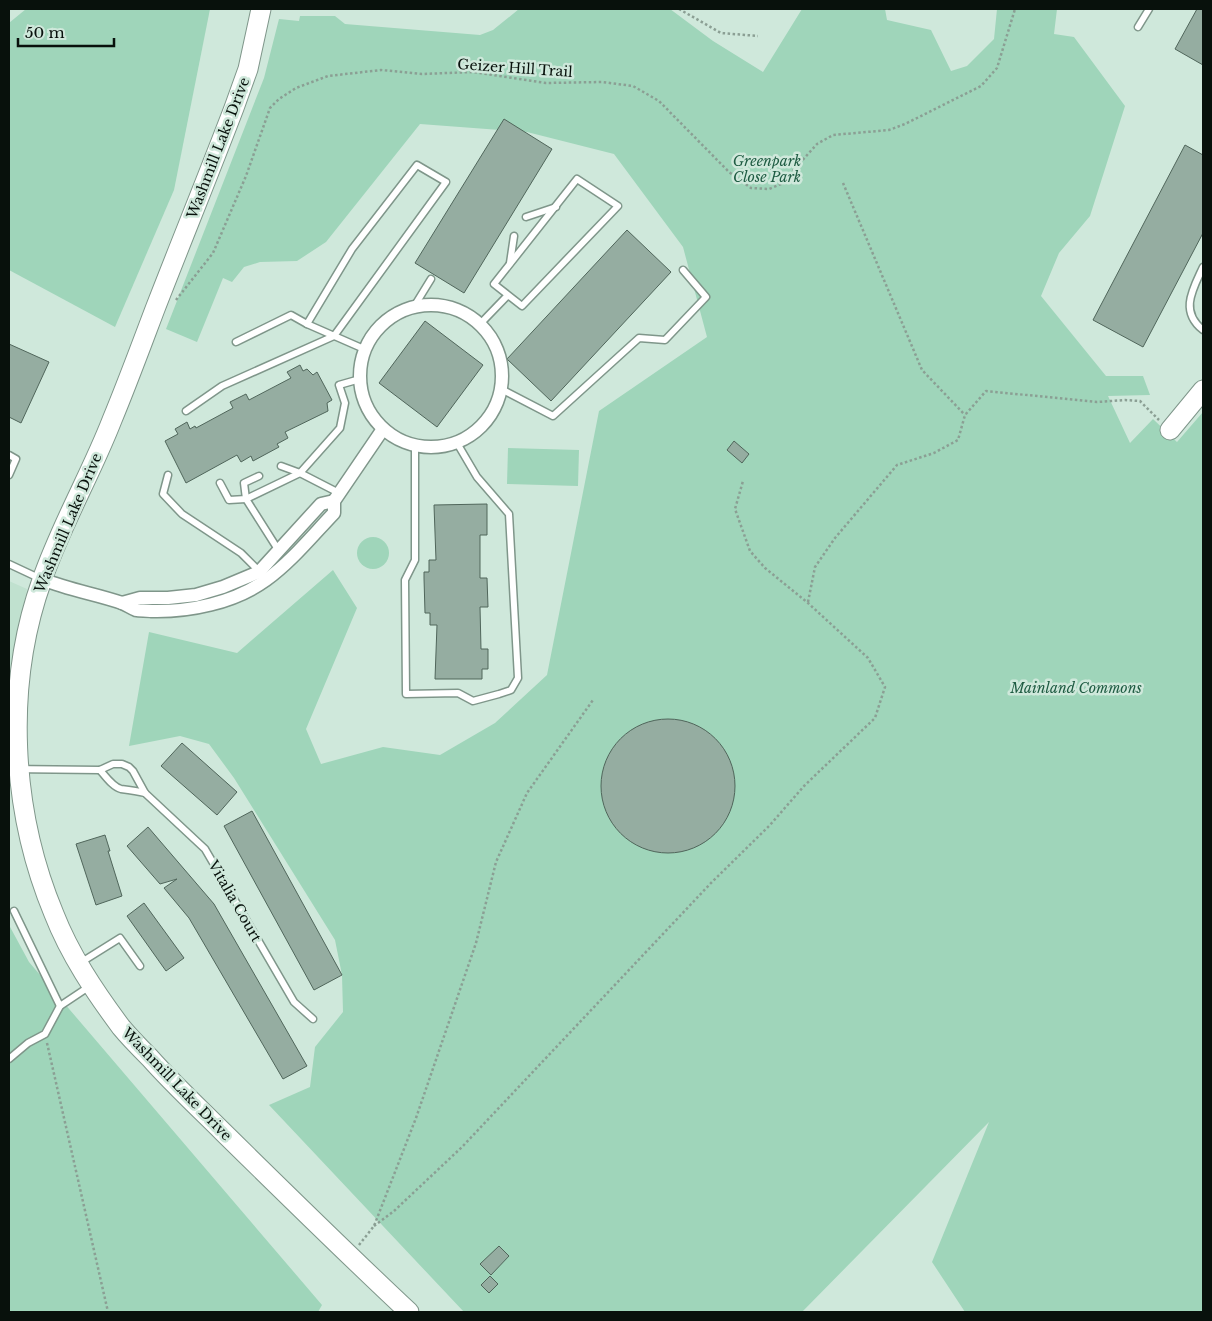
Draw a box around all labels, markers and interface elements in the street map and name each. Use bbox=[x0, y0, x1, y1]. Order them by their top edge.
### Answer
scale bar bbox=[18, 15, 114, 47]
text: 50 m bbox=[25, 23, 65, 42]
street label: Geizer Hill Trail bbox=[457, 55, 574, 81]
street label: Washmill Lake Drive bbox=[182, 75, 253, 222]
park label: Greenpark Close Park bbox=[733, 152, 801, 186]
street label: Washmill Lake Drive bbox=[30, 450, 106, 596]
park label: Mainland Commons bbox=[1009, 679, 1142, 697]
street label: Vitalia Court bbox=[204, 856, 266, 946]
street label: Washmill Lake Drive bbox=[118, 1023, 236, 1144]

